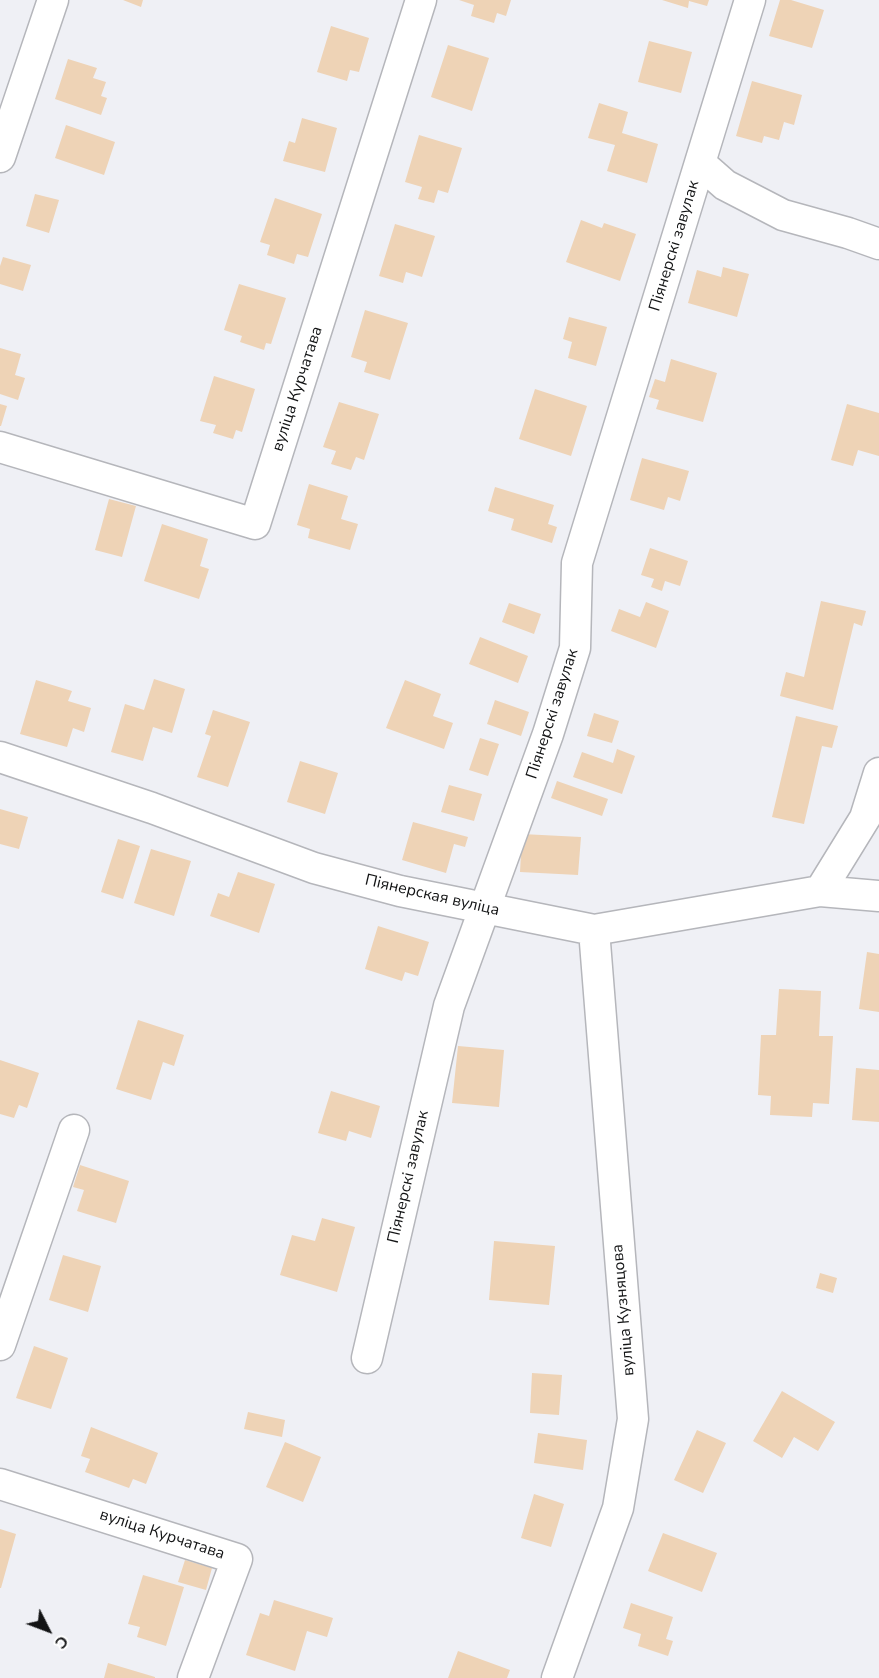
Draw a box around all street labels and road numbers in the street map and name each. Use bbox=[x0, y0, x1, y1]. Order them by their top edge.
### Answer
street label: Піянерскі завулак bbox=[646, 178, 704, 314]
street label: вуліца Курчатава bbox=[269, 324, 327, 454]
street label: Піянерскі завулак bbox=[523, 647, 583, 781]
street label: Піянерская вуліца bbox=[363, 871, 501, 921]
street label: Піянерскі завулак bbox=[384, 1109, 434, 1245]
street label: вуліца Кузняцова bbox=[609, 1243, 639, 1377]
street label: вуліца Курчатава bbox=[97, 1506, 227, 1564]

